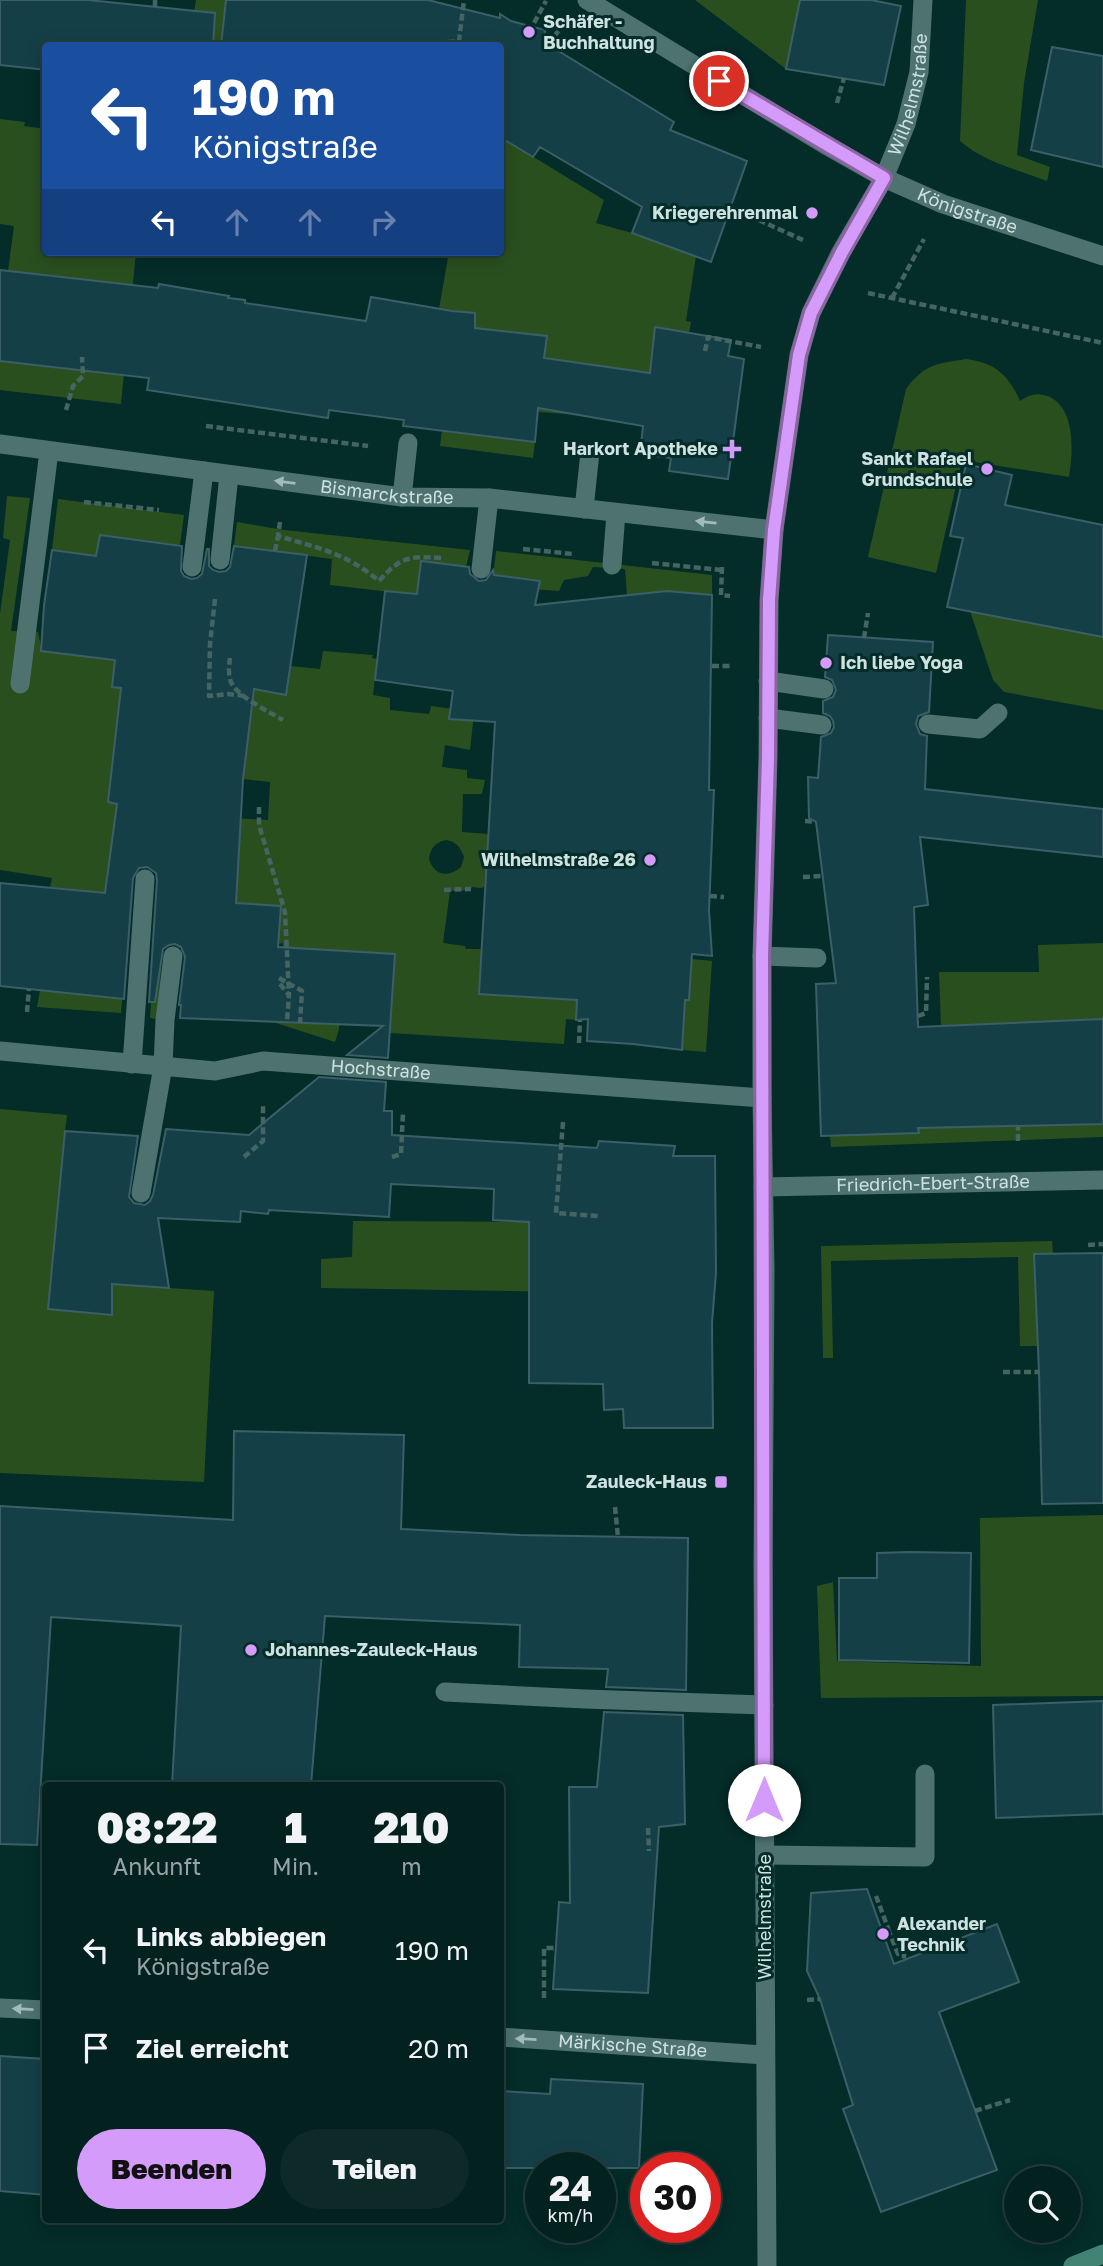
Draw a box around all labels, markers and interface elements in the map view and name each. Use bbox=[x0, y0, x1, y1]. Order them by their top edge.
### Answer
place label: Schäfer - Buchhaltung bbox=[543, 10, 655, 53]
marker: Schäfer - Buchhaltung bbox=[521, 24, 537, 40]
street label: Wilhelmstraße bbox=[882, 33, 931, 159]
pin bbox=[689, 51, 749, 111]
icon: arrive bbox=[700, 62, 738, 100]
text: 190 m bbox=[192, 67, 335, 126]
icon: left bbox=[77, 70, 168, 161]
text: Königstraße bbox=[192, 127, 378, 165]
street label: Königstraße bbox=[914, 182, 1020, 237]
place label: Kriegerehrenmal bbox=[652, 201, 798, 223]
icon: left bbox=[145, 203, 183, 241]
icon: ahead bbox=[218, 203, 256, 241]
icon: ahead bbox=[291, 203, 329, 241]
icon: right bbox=[364, 203, 402, 241]
marker: Kriegerehrenmal bbox=[804, 205, 820, 221]
place label: Harkort Apotheke bbox=[563, 437, 718, 459]
marker: Harkort Apotheke bbox=[724, 441, 740, 457]
place label: Sankt Rafael Grundschule bbox=[861, 447, 973, 490]
marker: Sankt Rafael Grundschule bbox=[979, 461, 995, 477]
street label: Bismarckstraße bbox=[319, 474, 454, 508]
one-way arrow bbox=[274, 476, 296, 487]
one-way arrow bbox=[695, 517, 717, 528]
place label: Ich liebe Yoga bbox=[840, 651, 963, 673]
marker: Ich liebe Yoga bbox=[818, 655, 834, 671]
place label: Wilhelmstraße 26 bbox=[481, 848, 636, 870]
marker: Wilhelmstraße 26 bbox=[642, 852, 658, 868]
street label: Hochstraße bbox=[330, 1054, 431, 1083]
street label: Friedrich-Ebert-Straße bbox=[836, 1170, 1030, 1195]
place label: Zauleck-Haus bbox=[586, 1470, 707, 1492]
marker: Zauleck-Haus bbox=[713, 1474, 729, 1490]
place label: Johannes-Zauleck-Haus bbox=[265, 1638, 478, 1660]
marker: Johannes-Zauleck-Haus bbox=[243, 1642, 259, 1658]
position arrow bbox=[727, 1763, 801, 1837]
text: 08:22 bbox=[96, 1802, 218, 1852]
text: 1 bbox=[285, 1802, 307, 1852]
text: 210 bbox=[374, 1802, 450, 1852]
text: Ankunft bbox=[113, 1852, 201, 1880]
text: Min. bbox=[272, 1852, 319, 1880]
text: m bbox=[401, 1852, 422, 1880]
street label: Wilhelmstraße bbox=[753, 1854, 775, 1980]
place label: Alexander Technik bbox=[897, 1912, 986, 1955]
text: Links abbiegen bbox=[136, 1921, 326, 1952]
marker: Alexander Technik bbox=[875, 1926, 891, 1942]
icon: left bbox=[77, 1931, 115, 1969]
text: 190 m bbox=[395, 1935, 469, 1966]
text: Königstraße bbox=[136, 1952, 269, 1980]
one-way arrow bbox=[12, 2003, 34, 2014]
icon: arrive bbox=[77, 2029, 115, 2067]
street label: Märkische Straße bbox=[558, 2029, 708, 2061]
text: Ziel erreicht bbox=[136, 2033, 289, 2064]
text: 20 m bbox=[408, 2033, 469, 2064]
one-way arrow bbox=[515, 2033, 537, 2044]
button: Beenden bbox=[77, 2129, 266, 2209]
button: Teilen bbox=[280, 2129, 469, 2209]
speed limit sign: 30 bbox=[630, 2152, 721, 2243]
map controls bbox=[1004, 2166, 1081, 2243]
button: search bbox=[1004, 2166, 1081, 2243]
text: 24 bbox=[549, 2167, 592, 2209]
text: km/h bbox=[548, 2204, 593, 2226]

